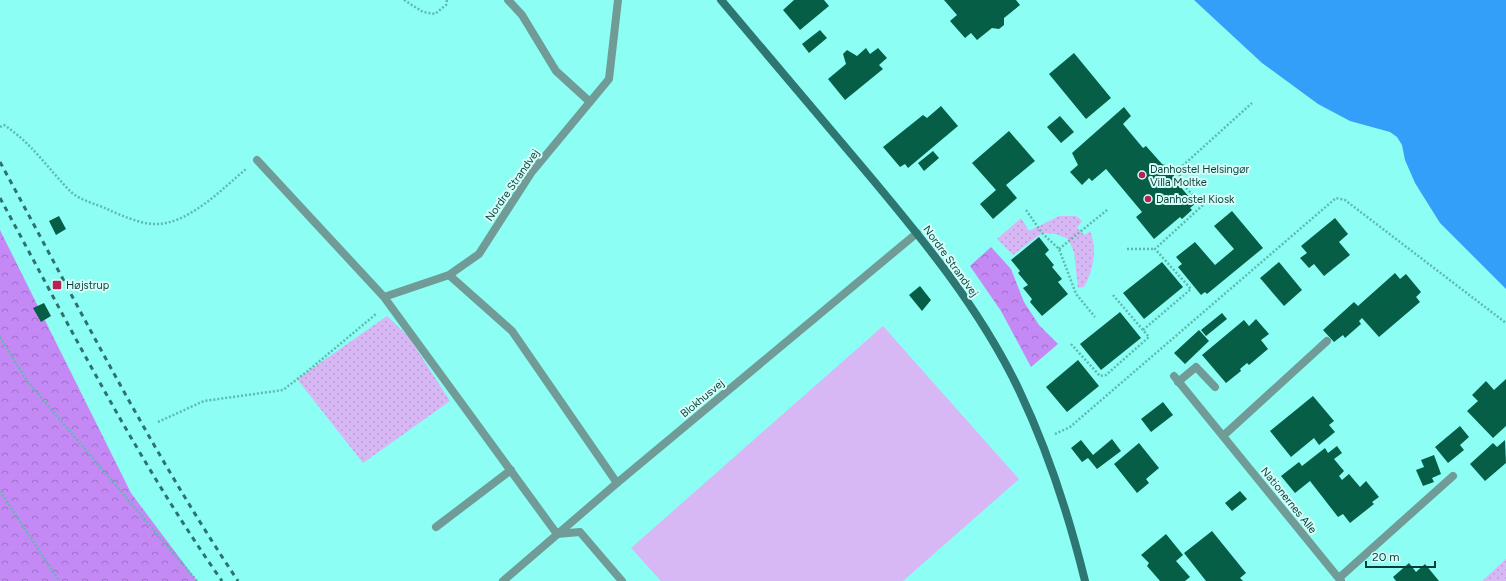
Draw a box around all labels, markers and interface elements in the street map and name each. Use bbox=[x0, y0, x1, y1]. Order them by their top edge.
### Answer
street label: Nordre Strandvej bbox=[483, 147, 542, 224]
place label: Danhostel Helsingør Villa Moltke bbox=[1150, 163, 1250, 189]
marker: Danhostel Helsingør Villa Moltke bbox=[1137, 170, 1147, 180]
place label: Danhostel Kiosk bbox=[1156, 193, 1235, 206]
marker: Danhostel Kiosk bbox=[1143, 194, 1153, 204]
street label: Nordre Strandvej bbox=[920, 223, 981, 299]
marker: Højstrup bbox=[51, 279, 63, 291]
place label: Højstrup bbox=[66, 279, 110, 292]
street label: Blokhusvej bbox=[678, 376, 727, 420]
street label: Nationernes Alle bbox=[1258, 465, 1319, 536]
scale bar bbox=[1366, 543, 1435, 569]
text: 20 m bbox=[1372, 550, 1400, 564]

